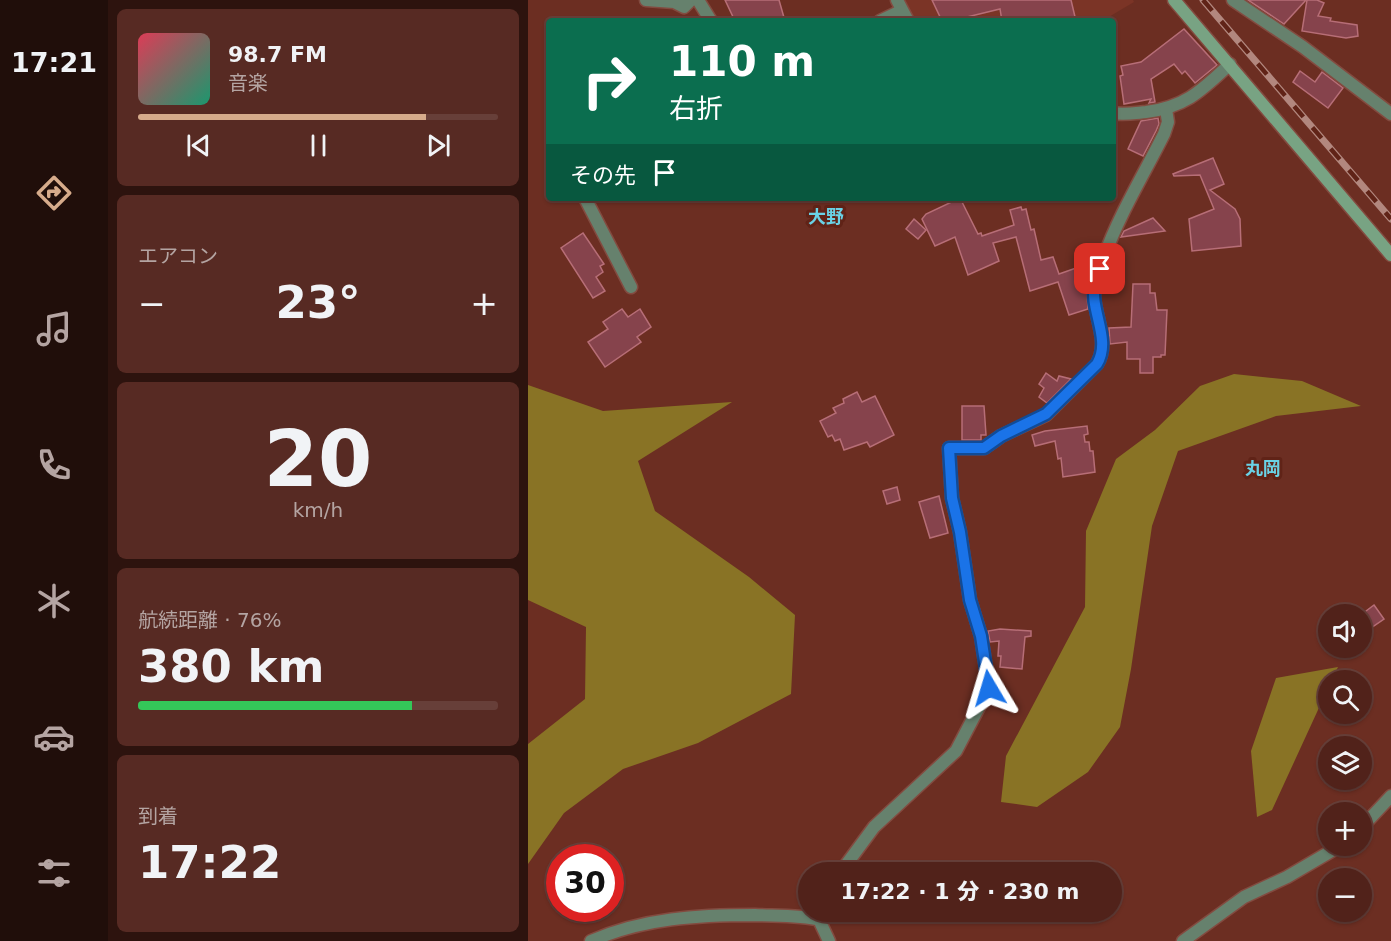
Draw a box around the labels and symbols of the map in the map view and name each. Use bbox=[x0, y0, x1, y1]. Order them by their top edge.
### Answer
district label: 大野 bbox=[808, 206, 844, 227]
pin bbox=[1074, 243, 1125, 294]
district label: 丸岡 bbox=[1245, 458, 1281, 479]
position arrow bbox=[957, 656, 1021, 720]
speed limit sign: 30 bbox=[546, 844, 624, 922]

